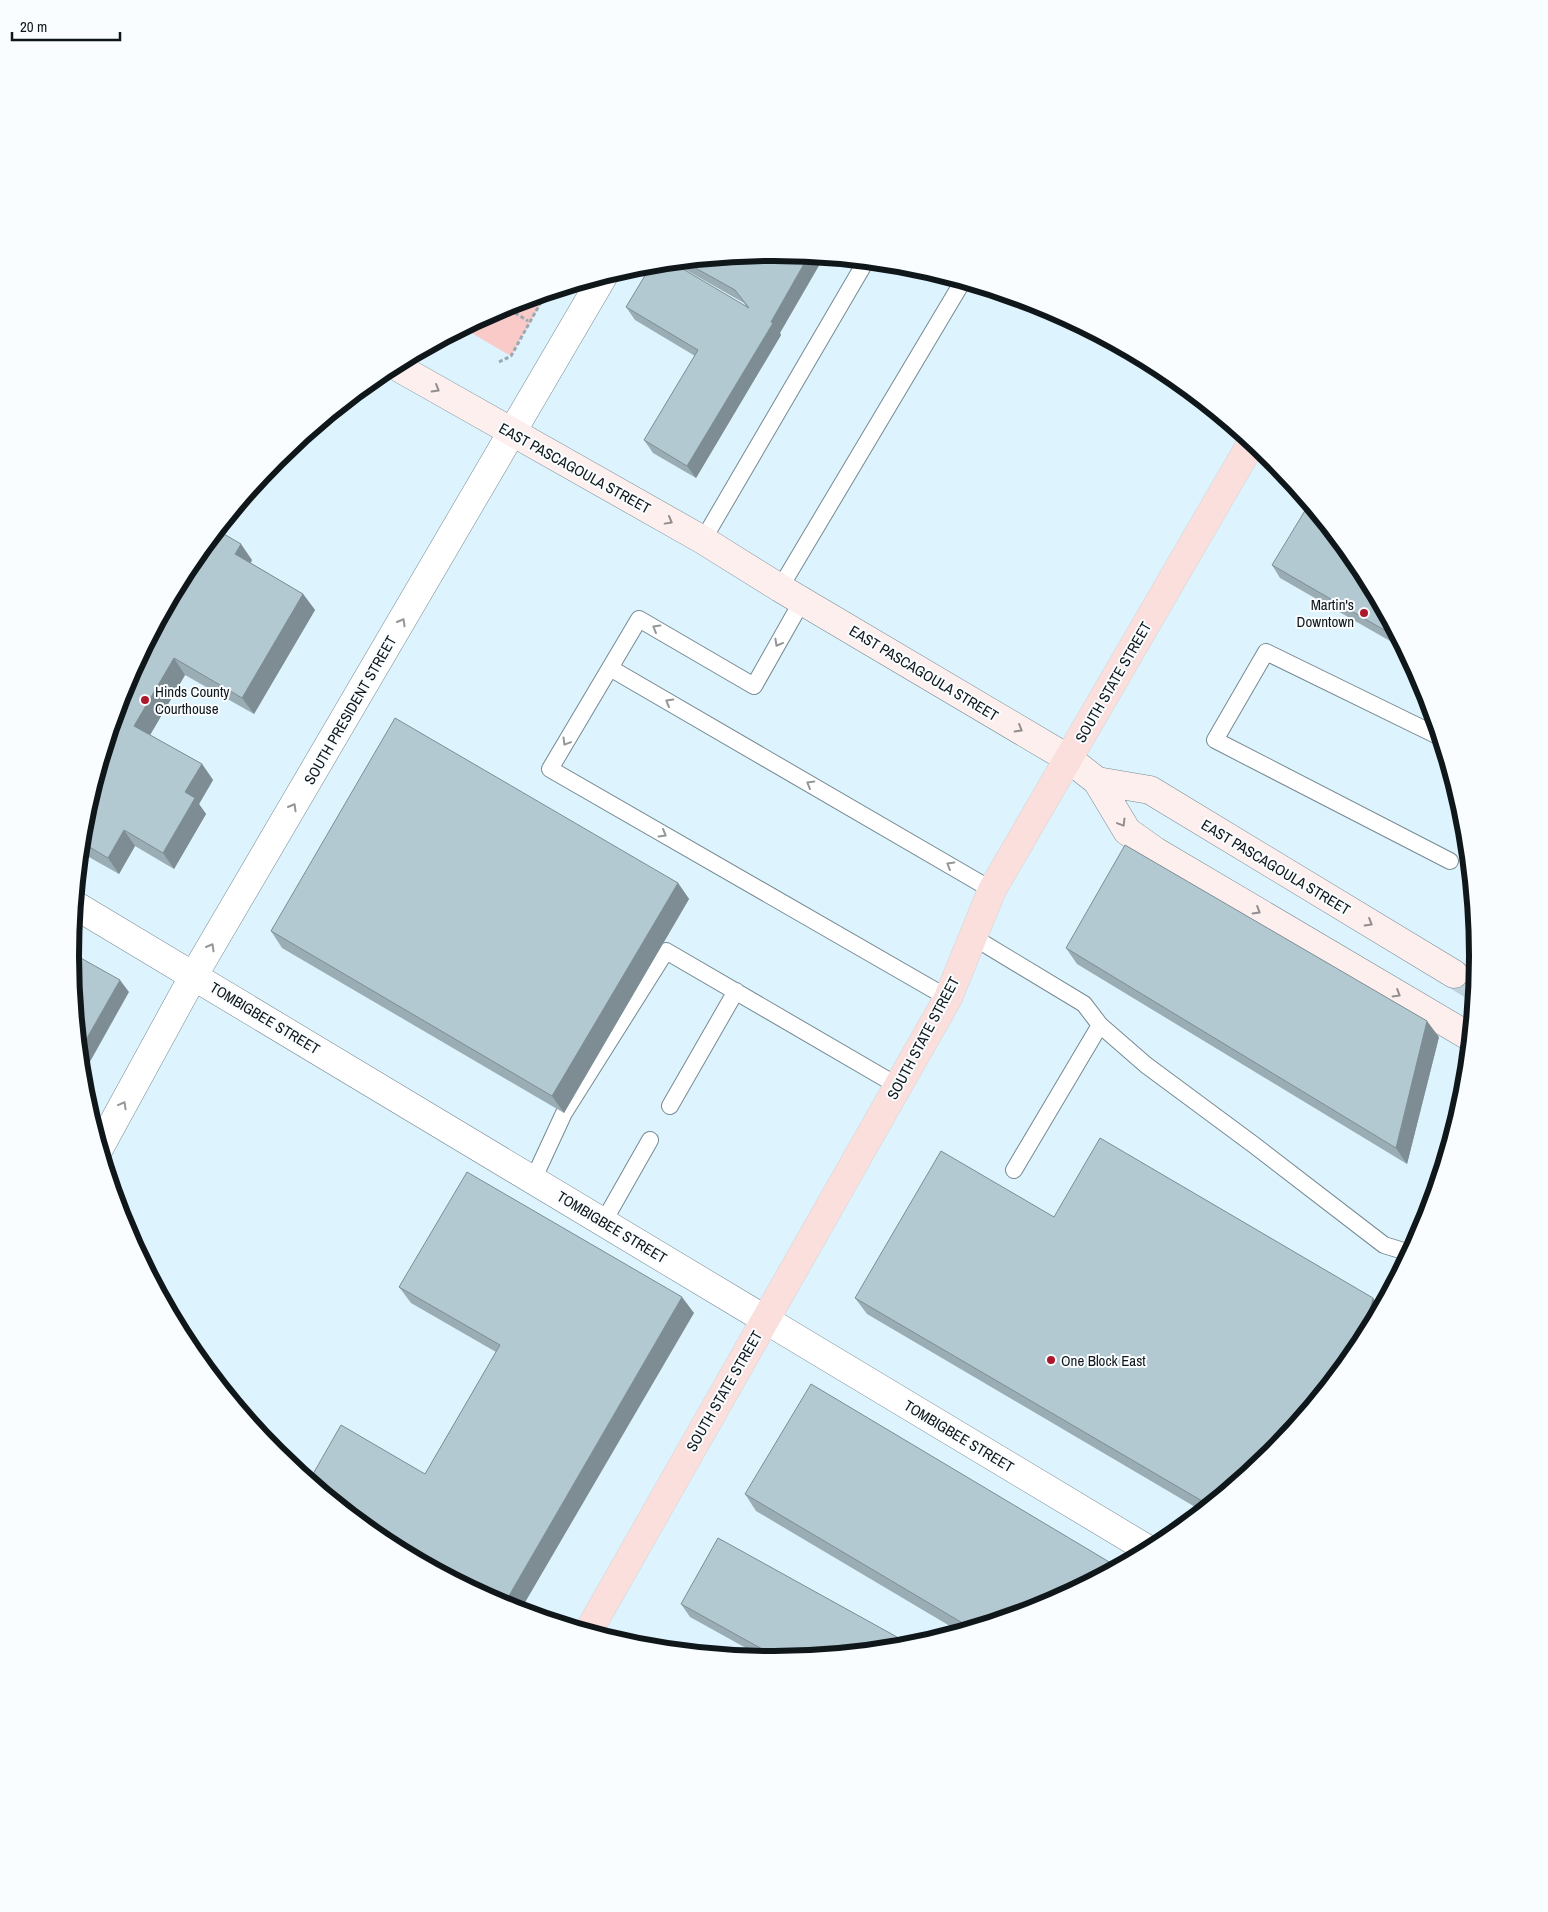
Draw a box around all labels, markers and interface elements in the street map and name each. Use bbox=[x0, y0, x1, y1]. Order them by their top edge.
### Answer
scale bar bbox=[12, 10, 120, 42]
text: 20 m bbox=[20, 16, 47, 37]
one-way arrow bbox=[431, 383, 440, 393]
street label: EAST PASCAGOULA STREET bbox=[495, 417, 655, 519]
one-way arrow bbox=[664, 514, 673, 524]
place label: Martin's Downtown bbox=[1297, 594, 1354, 632]
marker: Martin's Downtown bbox=[1358, 607, 1370, 619]
street label: SOUTH STATE STREET bbox=[1070, 617, 1156, 746]
one-way arrow bbox=[396, 618, 406, 627]
street label: EAST PASCAGOULA STREET bbox=[846, 620, 1003, 726]
one-way arrow bbox=[652, 625, 661, 635]
street label: SOUTH PRESIDENT STREET bbox=[299, 631, 401, 788]
one-way arrow bbox=[774, 638, 784, 647]
place label: Hinds County Courthouse bbox=[155, 681, 230, 719]
marker: Hinds County Courthouse bbox=[139, 694, 151, 706]
one-way arrow bbox=[666, 698, 675, 708]
one-way arrow bbox=[1014, 723, 1023, 733]
one-way arrow bbox=[562, 737, 572, 746]
one-way arrow bbox=[806, 780, 815, 790]
one-way arrow bbox=[287, 804, 297, 813]
street label: EAST PASCAGOULA STREET bbox=[1198, 814, 1355, 920]
one-way arrow bbox=[1116, 817, 1126, 826]
one-way arrow bbox=[658, 828, 667, 838]
one-way arrow bbox=[947, 862, 956, 872]
one-way arrow bbox=[1252, 905, 1261, 915]
one-way arrow bbox=[1364, 917, 1373, 927]
one-way arrow bbox=[204, 944, 214, 953]
street label: SOUTH STATE STREET bbox=[882, 972, 964, 1103]
street label: TOMBIGBEE STREET bbox=[206, 977, 324, 1059]
one-way arrow bbox=[1392, 987, 1401, 997]
one-way arrow bbox=[117, 1101, 127, 1110]
street label: TOMBIGBEE STREET bbox=[553, 1186, 671, 1268]
street label: SOUTH STATE STREET bbox=[681, 1326, 767, 1455]
place label: One Block East bbox=[1061, 1350, 1146, 1371]
marker: One Block East bbox=[1045, 1354, 1057, 1366]
street label: TOMBIGBEE STREET bbox=[900, 1395, 1018, 1477]

